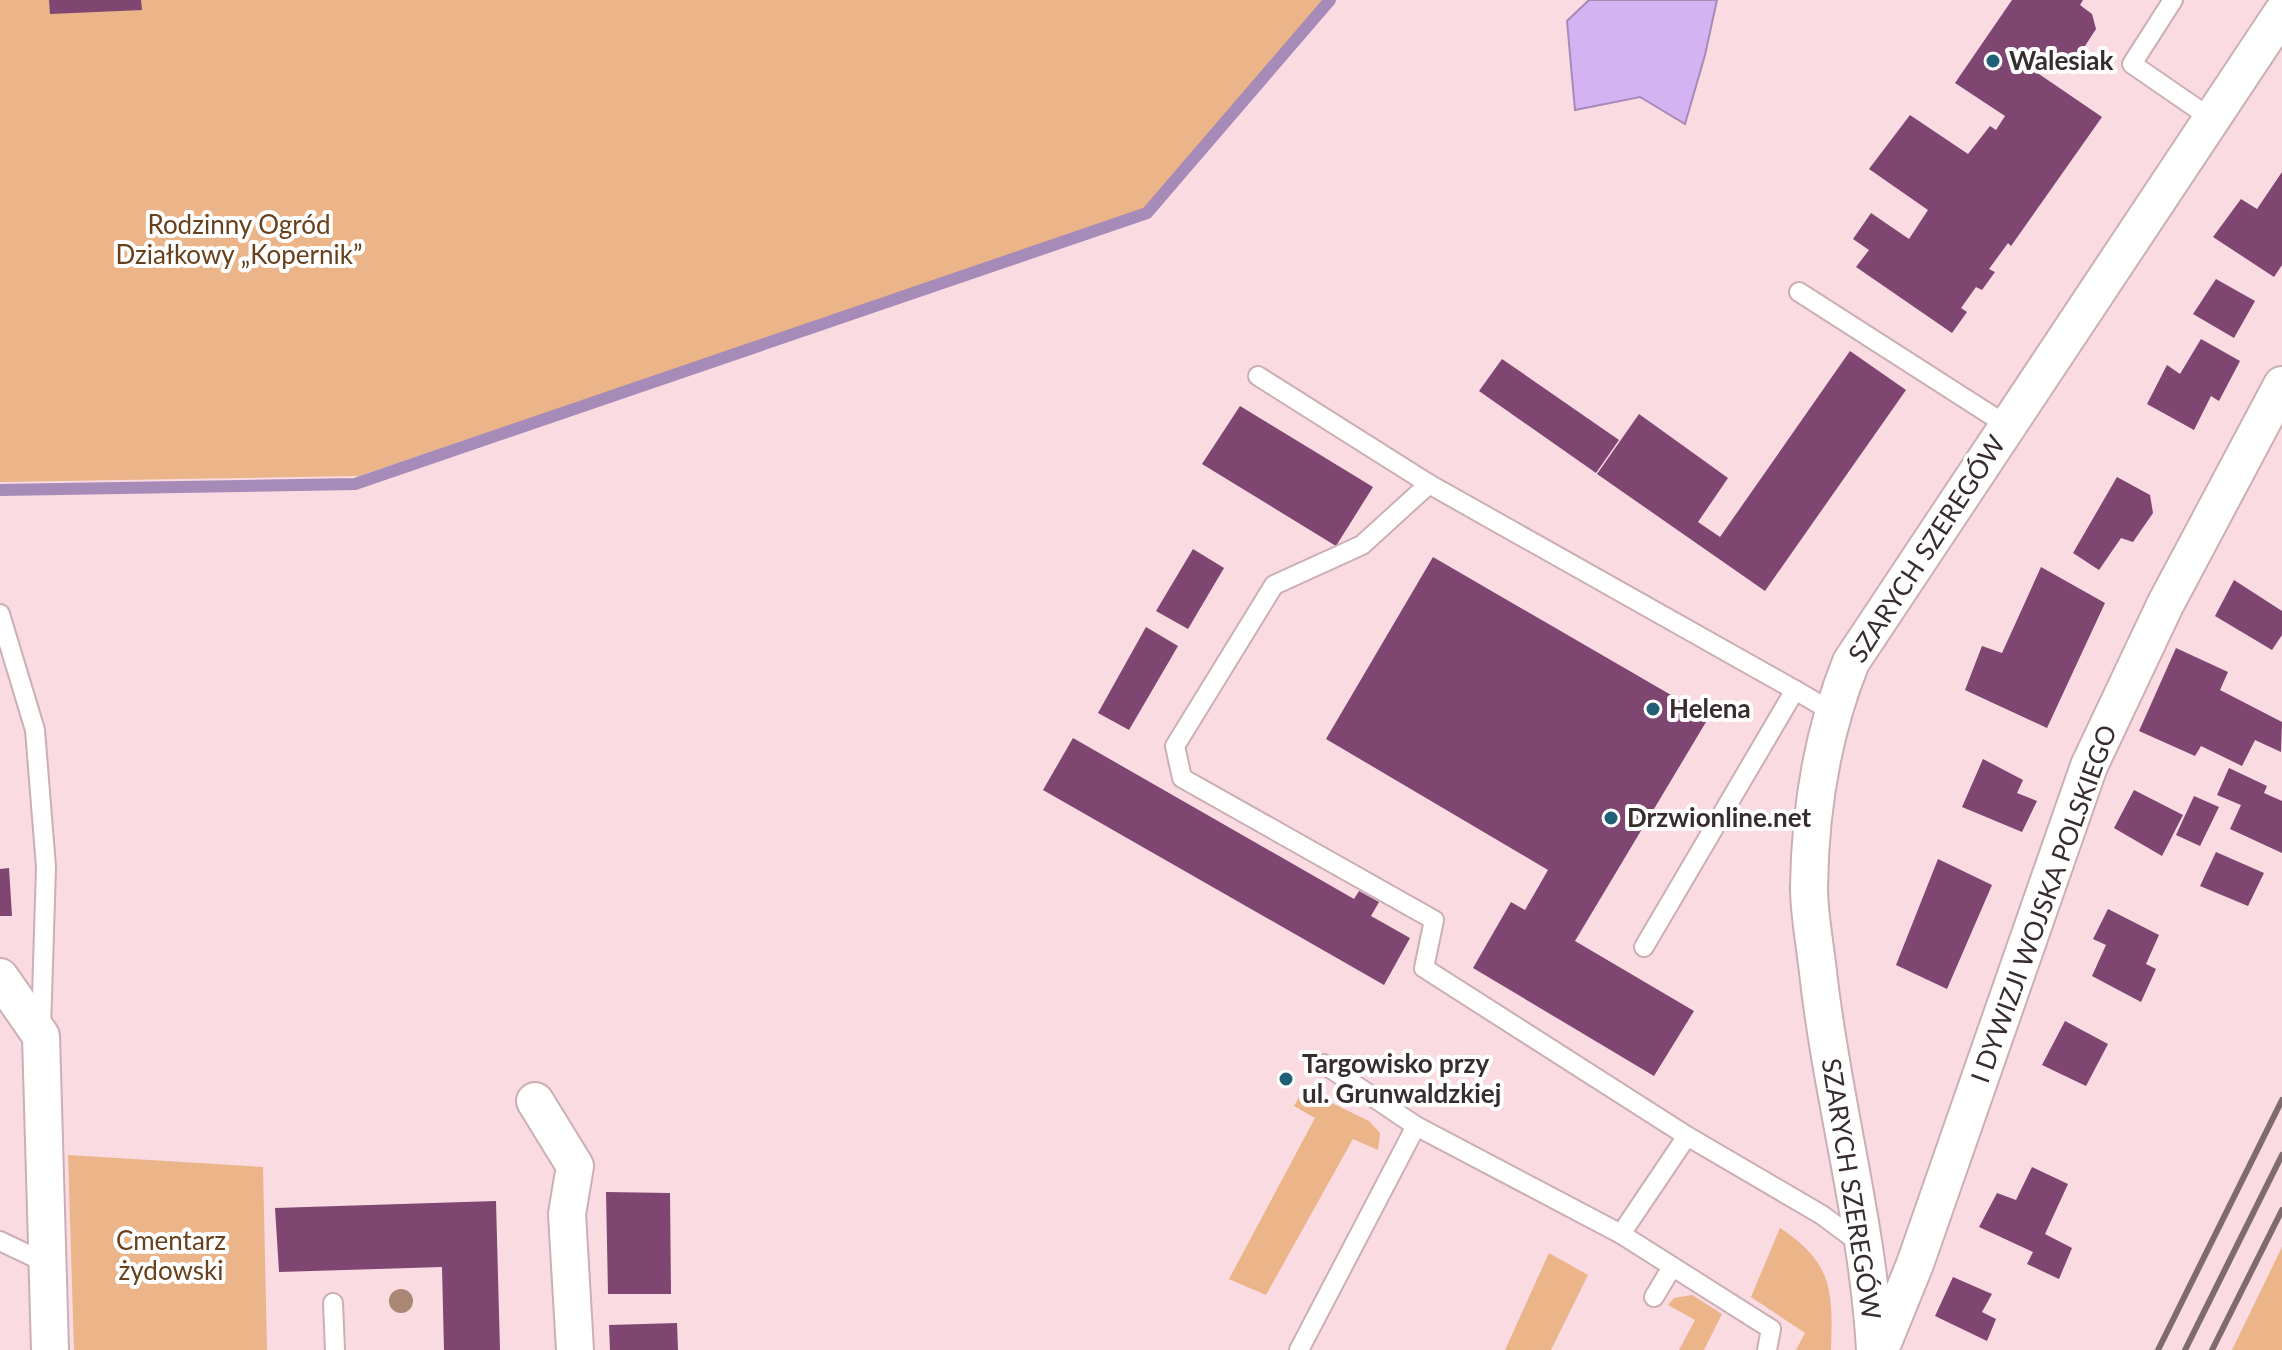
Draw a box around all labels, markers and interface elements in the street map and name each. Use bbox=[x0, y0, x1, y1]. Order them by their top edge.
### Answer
place label: Walesiak bbox=[2009, 44, 2113, 76]
marker: Walesiak bbox=[1984, 52, 2002, 70]
park label: Rodzinny Ogród Działkowy „Kopernik” bbox=[115, 208, 363, 270]
street label: SZARYCH SZEREGÓW bbox=[1841, 429, 2012, 668]
place label: Helena bbox=[1669, 692, 1751, 724]
marker: Helena bbox=[1644, 700, 1662, 718]
street label: I DYWIZJI WOJSKA POLSKIEGO bbox=[1963, 720, 2123, 1087]
place label: Drzwionline.net bbox=[1627, 801, 1811, 833]
marker: Drzwionline.net bbox=[1602, 809, 1620, 827]
place label: Targowisko przy ul. Grunwaldzkiej bbox=[1302, 1047, 1501, 1109]
street label: SZARYCH SZEREGÓW bbox=[1816, 1056, 1888, 1322]
marker: Targowisko przy ul. Grunwaldzkiej bbox=[1277, 1070, 1295, 1088]
park label: Cmentarz żydowski bbox=[116, 1224, 226, 1286]

